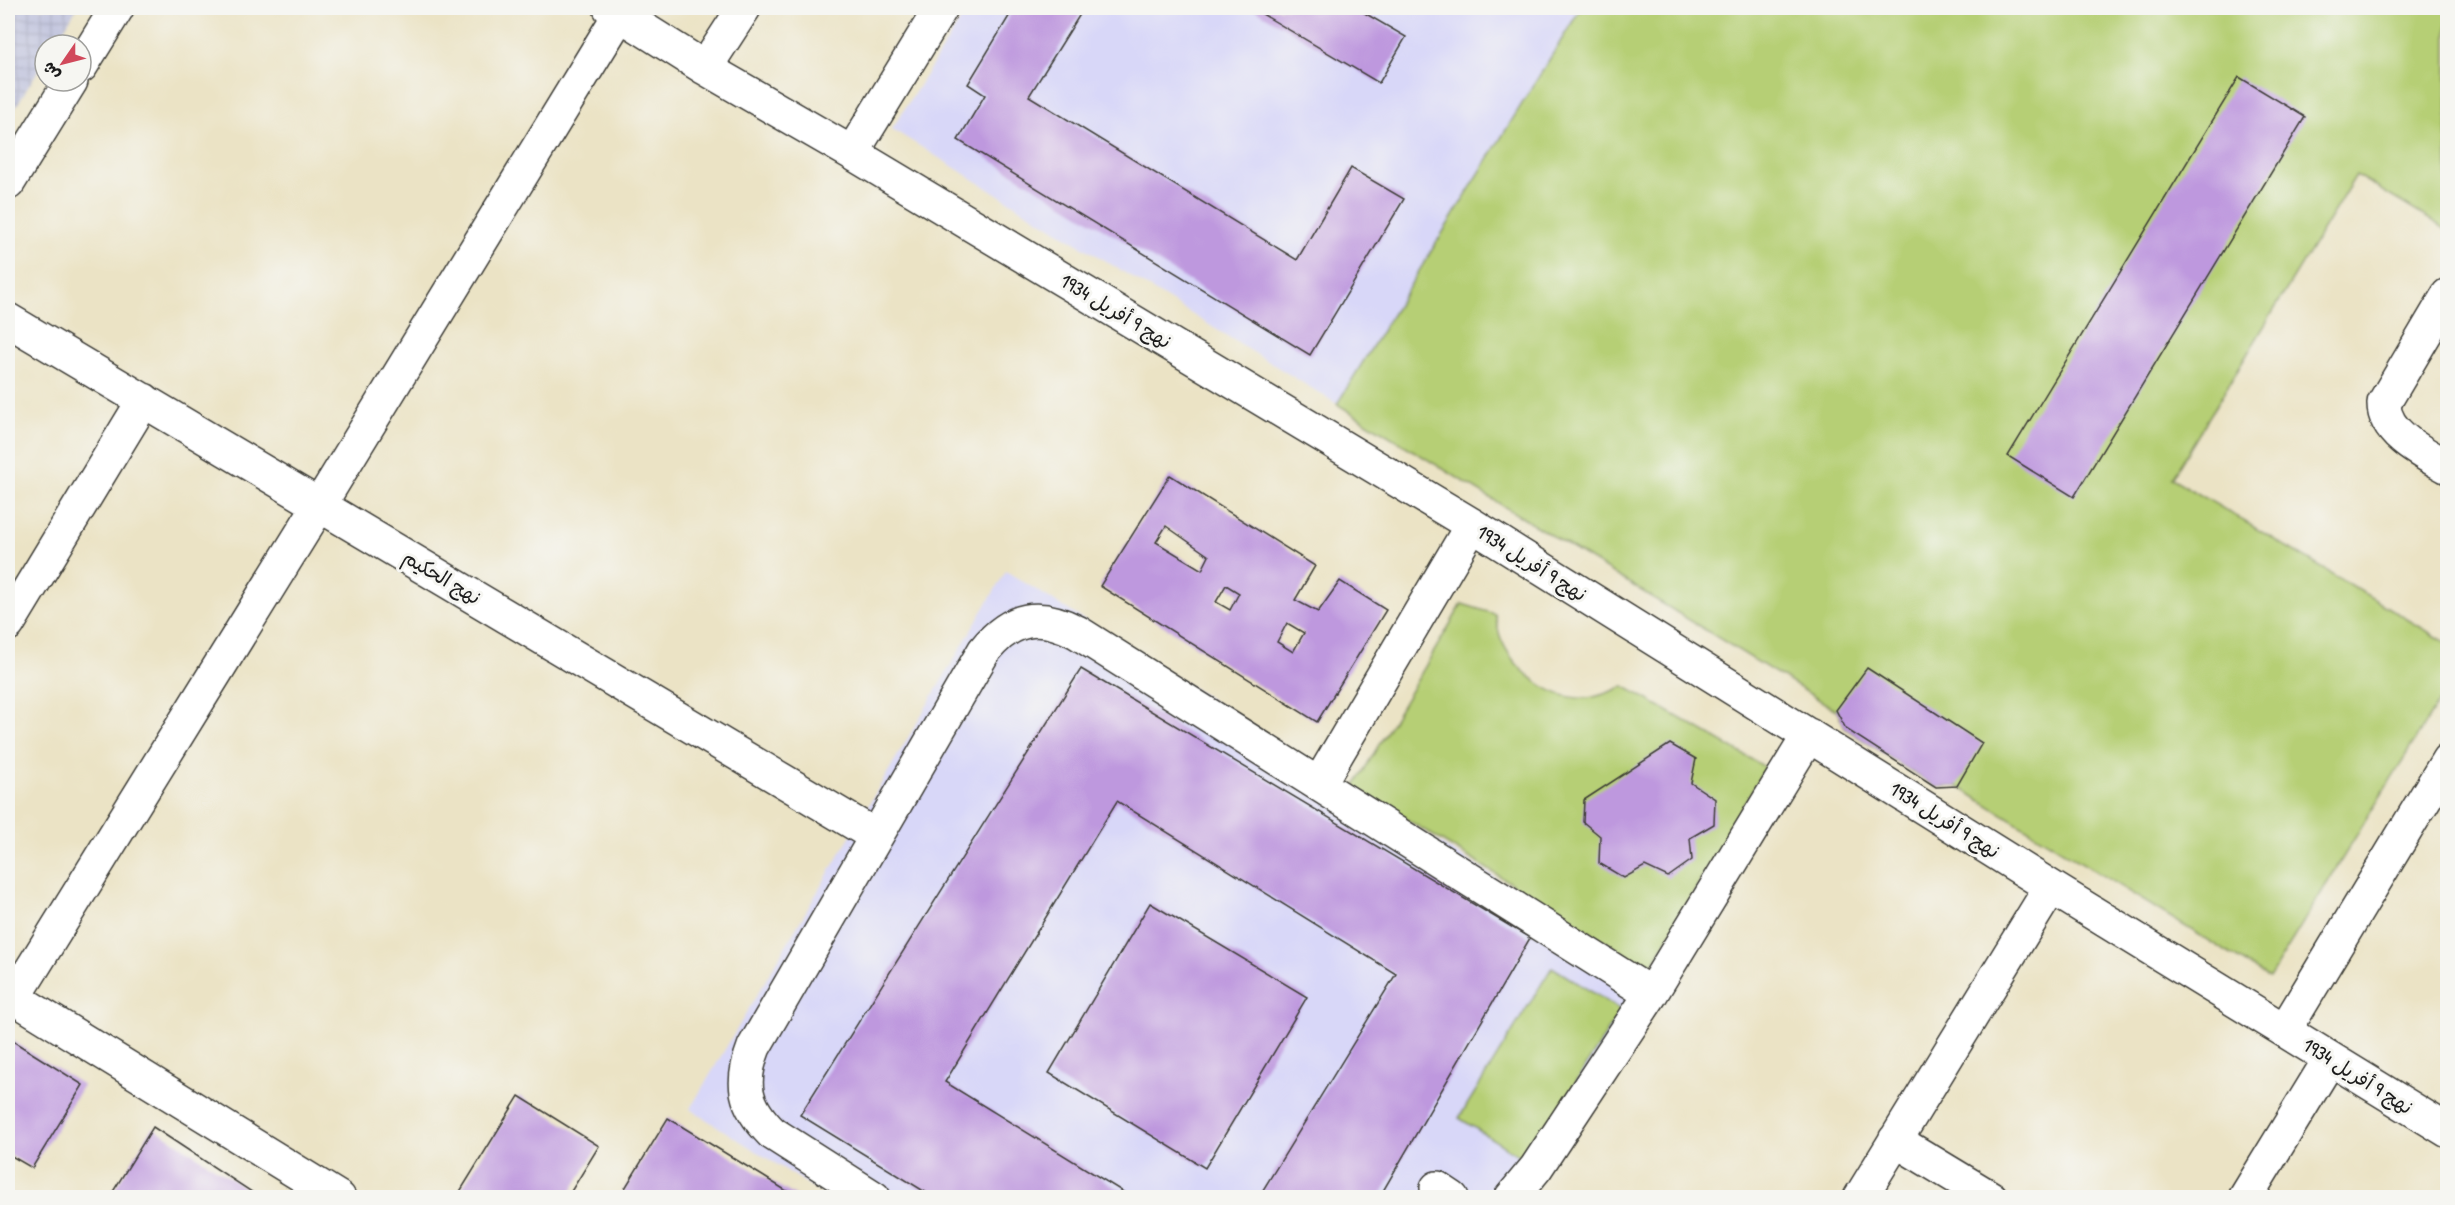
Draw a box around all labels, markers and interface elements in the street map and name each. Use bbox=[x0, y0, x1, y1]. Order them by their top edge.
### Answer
north arrow bbox=[33, 33, 93, 93]
text: ش bbox=[37, 58, 65, 85]
street label: نهج 9 أفريل 1934 bbox=[1055, 267, 1177, 355]
street label: نهج 9 أفريل 1934 bbox=[1472, 518, 1592, 608]
street label: نهج الحكيم bbox=[397, 543, 486, 612]
street label: نهج 9 أفريل 1934 bbox=[1885, 775, 2005, 865]
street label: نهج 9 أفريل 1934 bbox=[2298, 1031, 2418, 1121]

